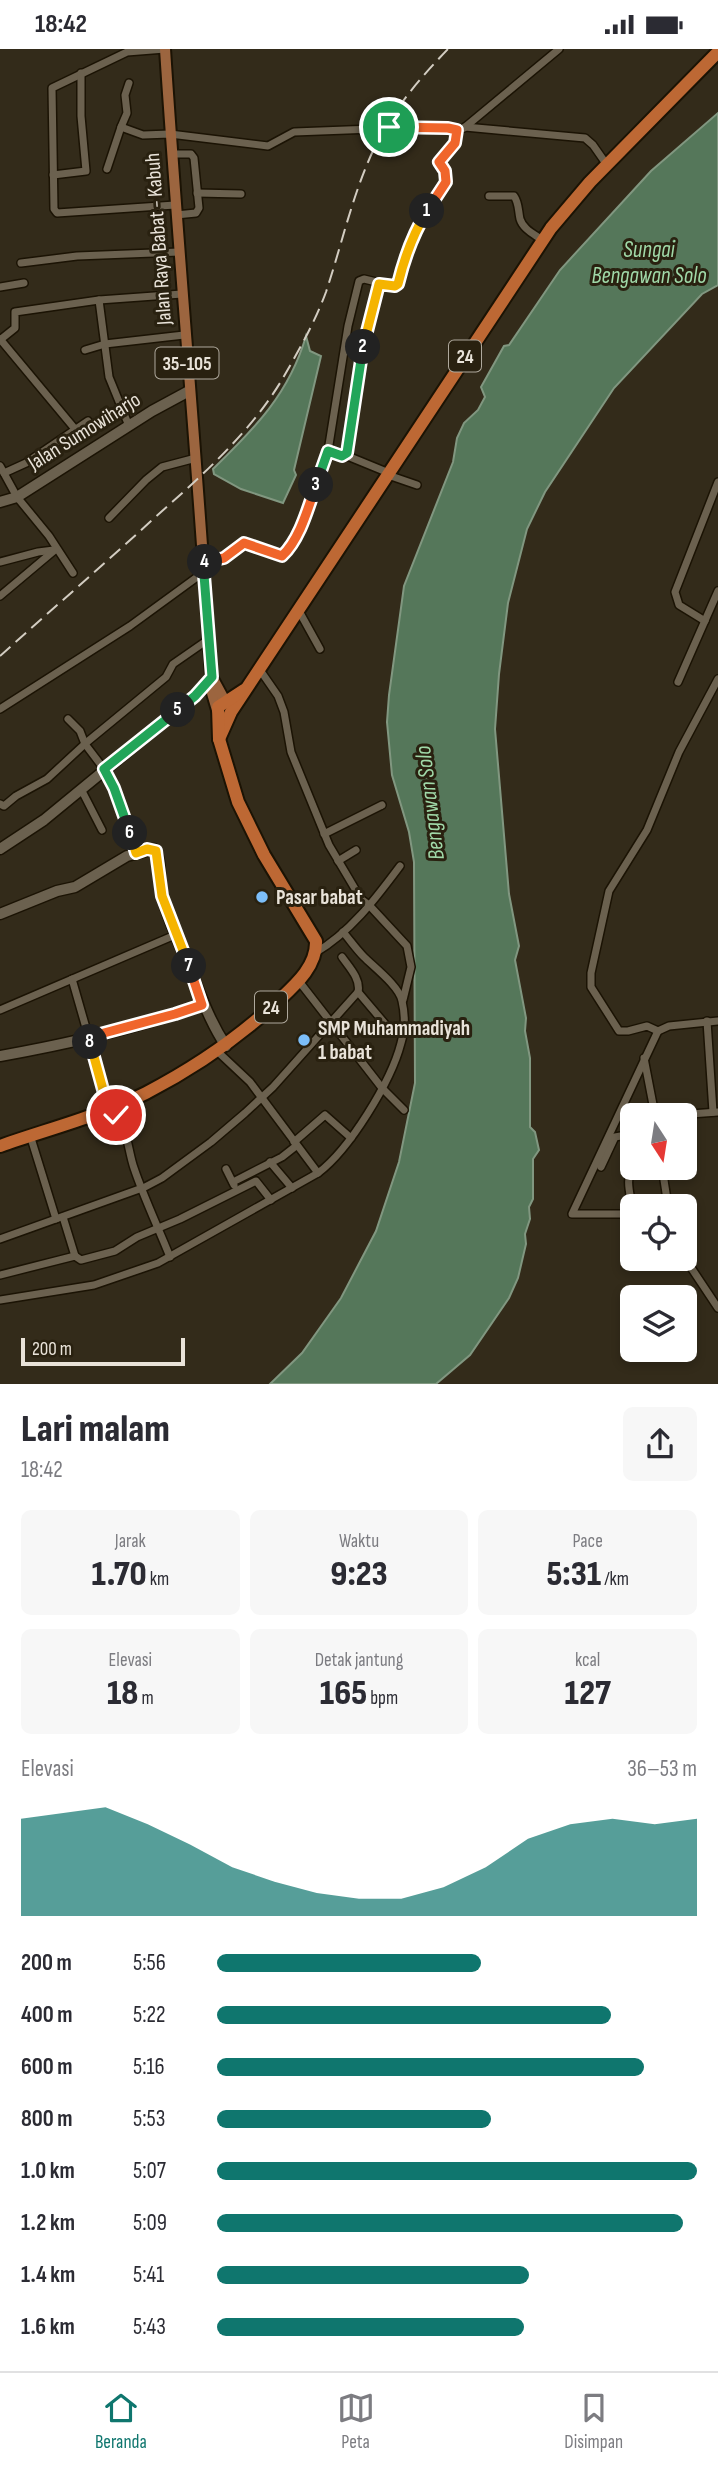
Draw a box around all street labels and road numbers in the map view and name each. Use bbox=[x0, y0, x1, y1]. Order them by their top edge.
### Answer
street label: Jalan Raya Babat - Kabuh bbox=[140, 152, 177, 327]
road number: 24 bbox=[449, 341, 481, 371]
road number: 35-105 bbox=[156, 347, 218, 379]
street label: Jalan Sumowiharjo bbox=[23, 387, 145, 476]
road number: 24 bbox=[255, 991, 287, 1023]

